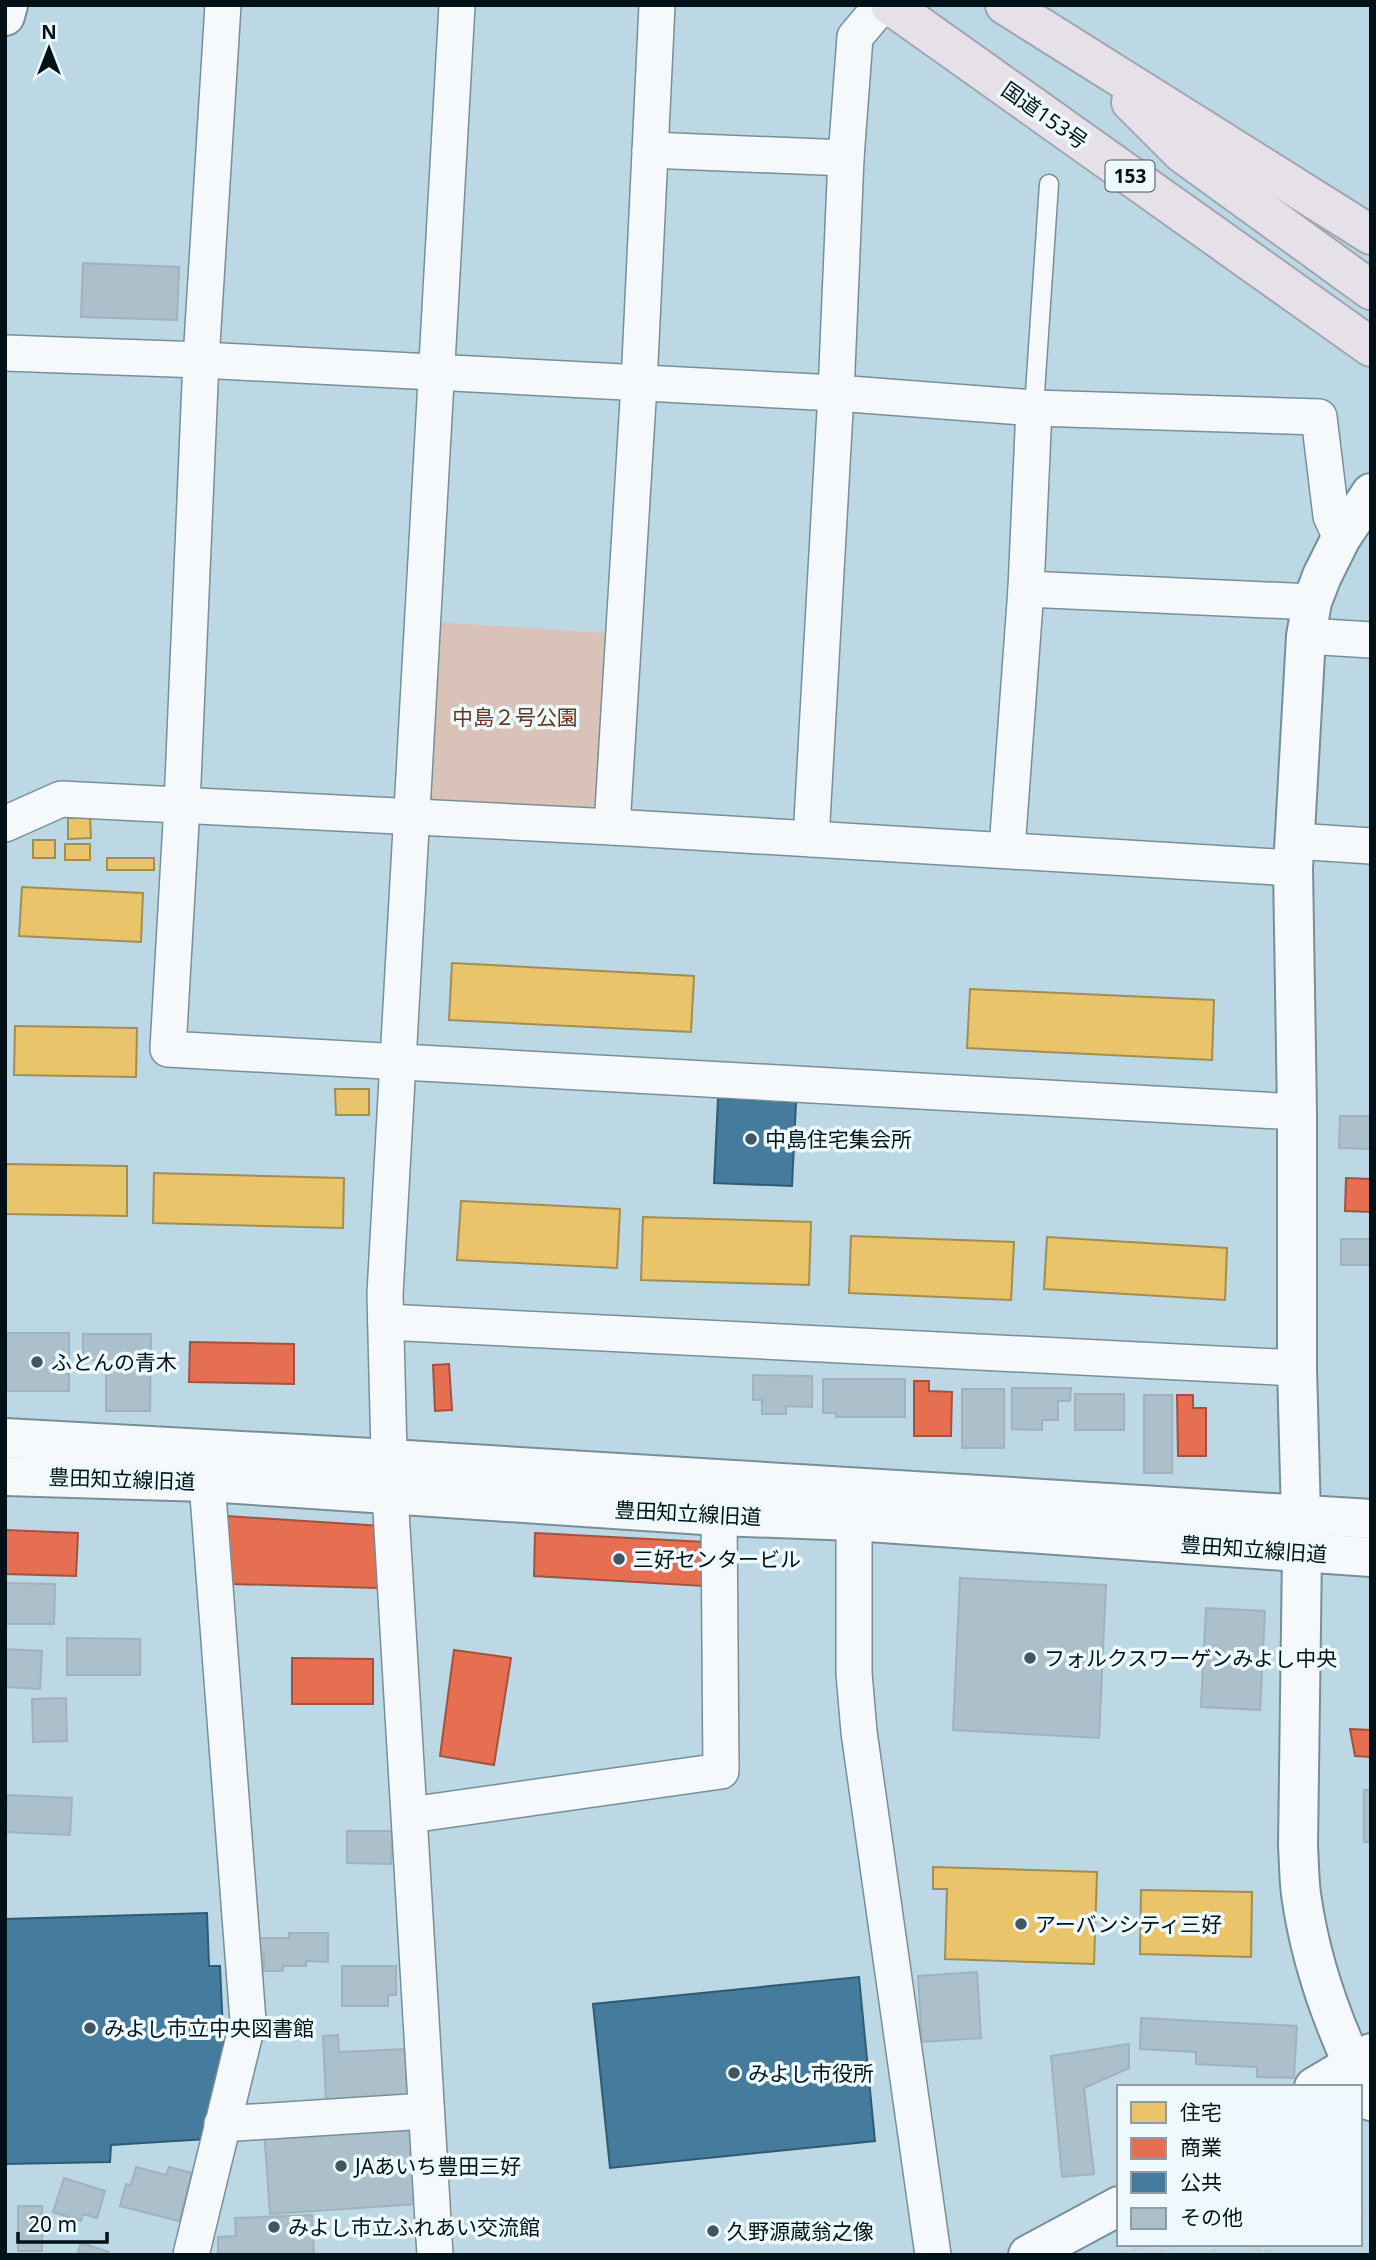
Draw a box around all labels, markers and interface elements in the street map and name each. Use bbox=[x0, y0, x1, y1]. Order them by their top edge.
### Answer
north arrow bbox=[14, 14, 84, 84]
text: N bbox=[41, 19, 57, 45]
street label: 国道153号 bbox=[996, 75, 1094, 155]
road number: 153 bbox=[1106, 160, 1154, 192]
park label: 中島２号公園 bbox=[452, 703, 578, 731]
place label: 中島住宅集会所 bbox=[765, 1125, 912, 1153]
marker: 中島住宅集会所 bbox=[743, 1131, 759, 1147]
place label: ふとんの青木 bbox=[51, 1348, 177, 1376]
marker: ふとんの青木 bbox=[29, 1354, 45, 1370]
street label: 豊田知立線旧道 bbox=[48, 1462, 196, 1496]
street label: 豊田知立線旧道 bbox=[614, 1495, 762, 1531]
street label: 豊田知立線旧道 bbox=[1180, 1530, 1328, 1568]
place label: 三好センタービル bbox=[633, 1545, 801, 1573]
marker: 三好センタービル bbox=[611, 1551, 627, 1567]
place label: フォルクスワーゲンみよし中央 bbox=[1044, 1644, 1337, 1672]
marker: フォルクスワーゲンみよし中央 bbox=[1022, 1650, 1038, 1666]
place label: アーバンシティ三好 bbox=[1035, 1910, 1222, 1938]
marker: アーバンシティ三好 bbox=[1013, 1916, 1029, 1932]
place label: みよし市立中央図書館 bbox=[104, 2014, 314, 2042]
marker: みよし市立中央図書館 bbox=[82, 2020, 98, 2036]
place label: みよし市役所 bbox=[748, 2059, 874, 2087]
marker: みよし市役所 bbox=[726, 2065, 742, 2081]
legend bbox=[1117, 2085, 1362, 2246]
text: 住宅 bbox=[1180, 2098, 1222, 2126]
text: 商業 bbox=[1180, 2133, 1222, 2161]
place label: JAあいち豊田三好 bbox=[353, 2152, 521, 2180]
marker: JAあいち豊田三好 bbox=[333, 2158, 349, 2174]
text: 公共 bbox=[1180, 2168, 1222, 2196]
scale bar bbox=[18, 2200, 107, 2244]
text: その他 bbox=[1180, 2203, 1243, 2231]
text: 20 m bbox=[28, 2210, 77, 2238]
place label: みよし市立ふれあい交流館 bbox=[288, 2213, 540, 2241]
place label: 久野源蔵翁之像 bbox=[727, 2217, 874, 2245]
marker: みよし市立ふれあい交流館 bbox=[266, 2219, 282, 2235]
marker: 久野源蔵翁之像 bbox=[705, 2223, 721, 2239]

